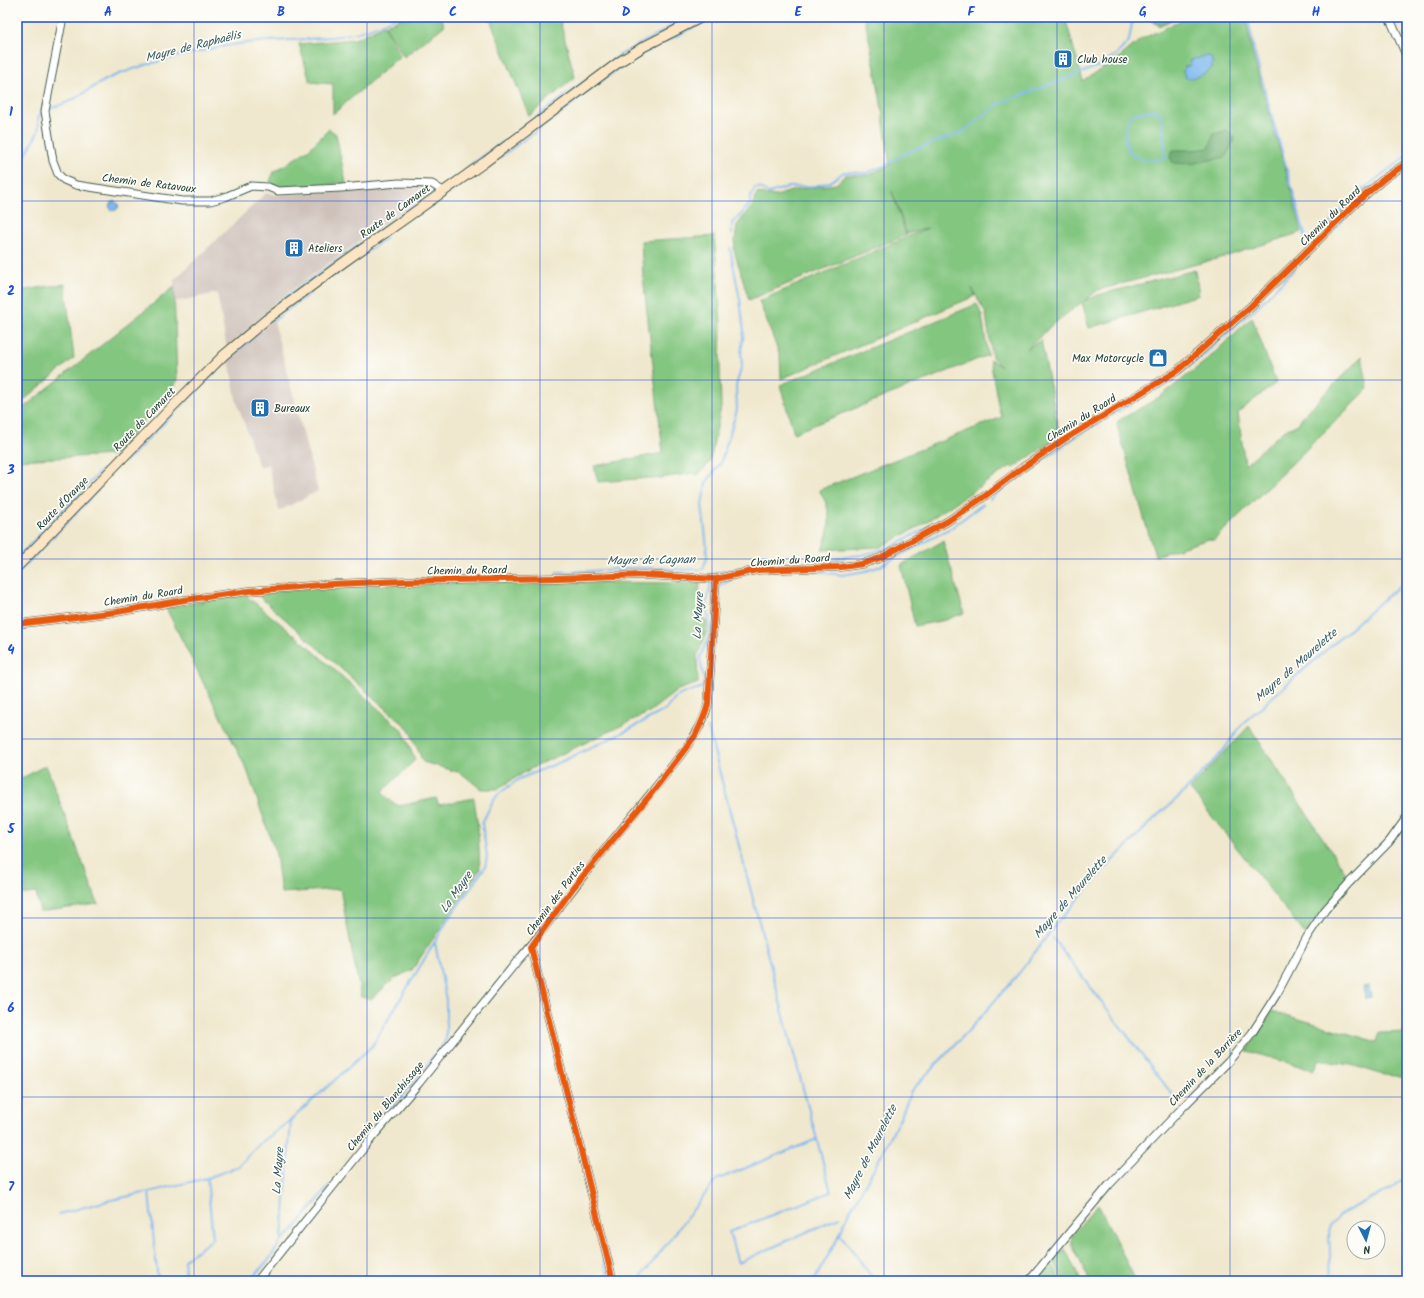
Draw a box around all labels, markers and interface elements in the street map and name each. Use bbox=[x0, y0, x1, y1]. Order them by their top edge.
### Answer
text: A bbox=[104, 2, 112, 23]
text: B bbox=[277, 2, 285, 23]
text: C bbox=[449, 2, 457, 23]
text: D bbox=[622, 2, 631, 23]
text: E bbox=[794, 2, 802, 23]
text: F bbox=[967, 2, 975, 23]
text: G bbox=[1139, 2, 1147, 23]
text: H bbox=[1312, 2, 1321, 23]
water label: Mayre de Raphaëlis bbox=[143, 25, 245, 68]
building icon: Club house bbox=[1052, 48, 1074, 70]
place label: Club house bbox=[1077, 51, 1128, 69]
text: 1 bbox=[9, 102, 13, 123]
street label: Chemin de Ratavoux bbox=[101, 169, 197, 199]
street label: Route de Camaret bbox=[356, 180, 435, 244]
street label: Chemin du Roard bbox=[1296, 182, 1366, 251]
building icon: Ateliers bbox=[283, 237, 305, 259]
place label: Ateliers bbox=[308, 240, 343, 258]
text: 2 bbox=[7, 281, 15, 302]
shop icon: Max Motorcycle bbox=[1147, 347, 1169, 369]
place label: Max Motorcycle bbox=[1072, 350, 1144, 368]
street label: Route de Camaret bbox=[109, 383, 181, 456]
street label: Chemin du Roard bbox=[1043, 390, 1121, 448]
building icon: Bureaux bbox=[249, 397, 271, 419]
place label: Bureaux bbox=[274, 400, 310, 418]
text: 3 bbox=[6, 460, 15, 481]
street label: Route d'Orange bbox=[32, 473, 93, 535]
street label: Chemin du Roard bbox=[750, 549, 831, 573]
water label: Mayre de Cagnan bbox=[607, 550, 697, 571]
street label: Chemin du Roard bbox=[427, 561, 508, 581]
street label: Chemin du Roard bbox=[102, 582, 185, 612]
water label: La Mayre bbox=[688, 590, 709, 640]
water label: Mayre de Mourelette bbox=[1251, 623, 1343, 707]
text: 4 bbox=[7, 640, 15, 661]
text: 5 bbox=[7, 819, 16, 840]
water label: Mayre de Mourelette bbox=[1029, 851, 1113, 943]
street label: Chemin des Parties bbox=[522, 857, 590, 940]
water label: La Mayre bbox=[435, 866, 479, 917]
text: 6 bbox=[7, 998, 15, 1019]
street label: Chemin de la Barrière bbox=[1164, 1024, 1247, 1111]
street label: Chemin du Blanchissage bbox=[343, 1057, 429, 1156]
water label: Mayre de Mourelette bbox=[838, 1100, 903, 1203]
water label: La Mayre bbox=[267, 1145, 290, 1195]
text: 7 bbox=[8, 1177, 15, 1198]
north arrow bbox=[1346, 1220, 1386, 1260]
text: N bbox=[1362, 1240, 1371, 1258]

